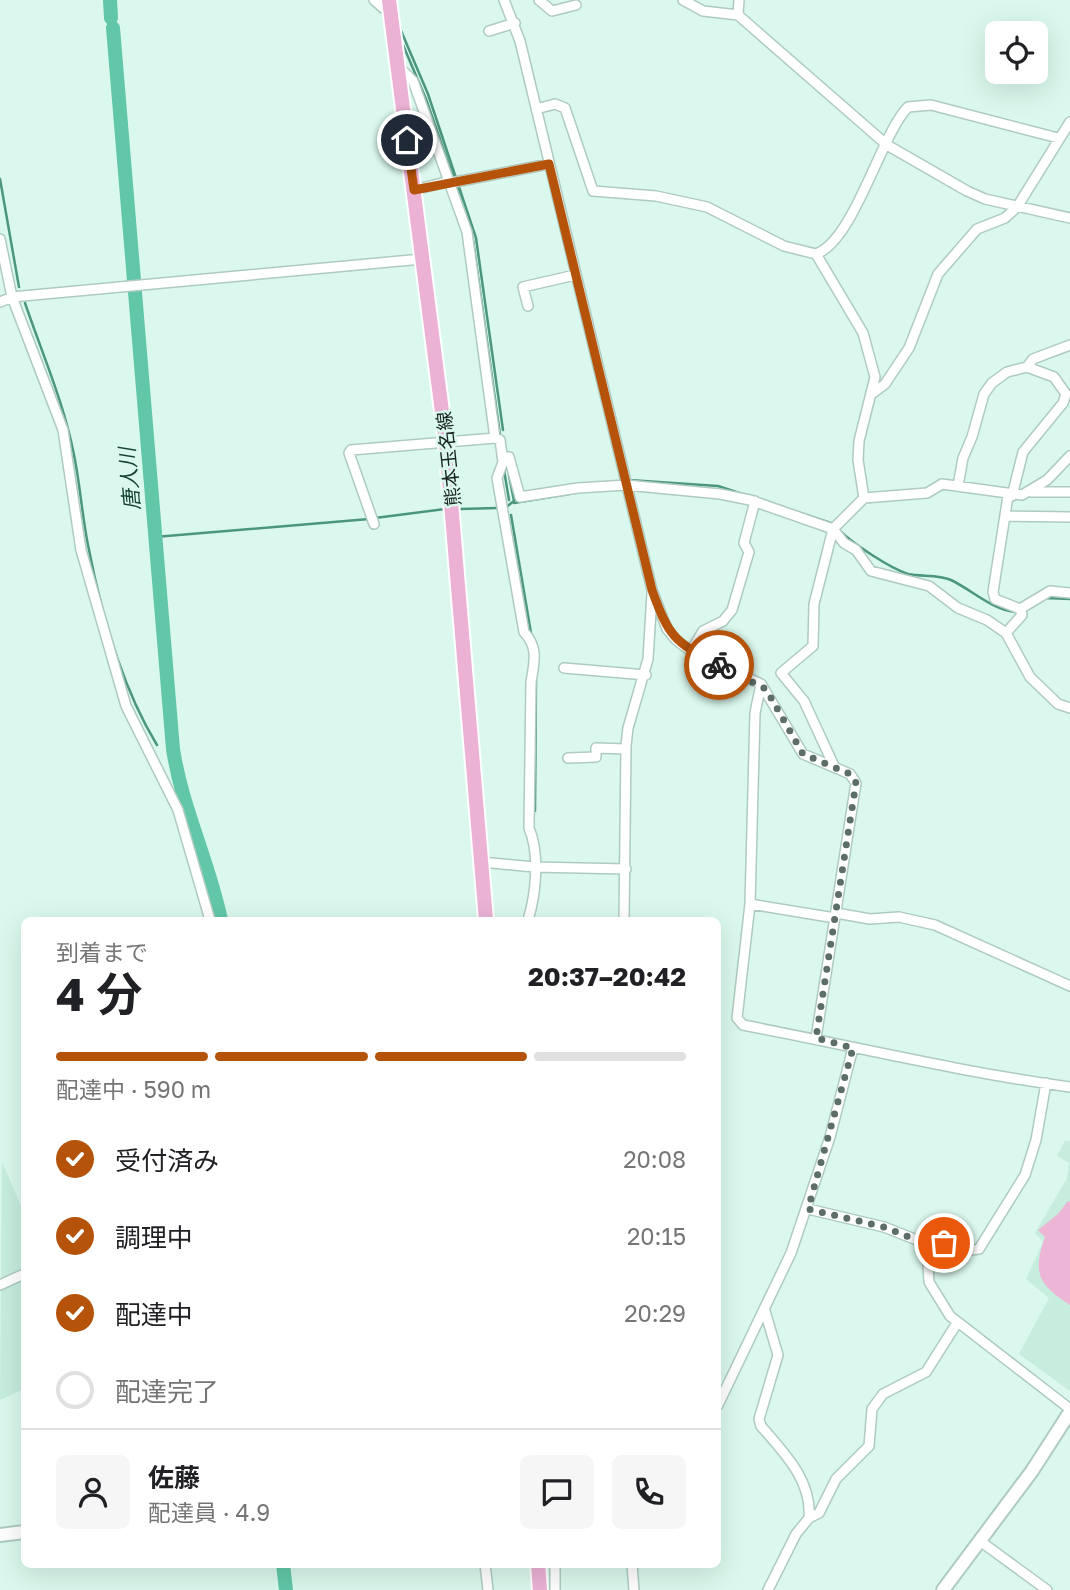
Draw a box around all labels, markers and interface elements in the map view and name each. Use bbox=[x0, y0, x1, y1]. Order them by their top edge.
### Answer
map controls bbox=[985, 21, 1048, 84]
button: locate bbox=[985, 21, 1048, 84]
pin bbox=[377, 110, 437, 170]
icon: home bbox=[388, 121, 426, 159]
street label: 熊本玉名線 bbox=[432, 411, 464, 507]
water label: 唐人川 bbox=[113, 444, 145, 512]
courier bbox=[684, 630, 754, 700]
icon: bike bbox=[700, 646, 738, 684]
text: 到着まで bbox=[56, 938, 148, 966]
text: 20:37–20:42 bbox=[528, 961, 686, 992]
text: 4 分 bbox=[56, 966, 142, 1021]
text: 配達中 · 590 m bbox=[56, 1075, 211, 1103]
icon: check bbox=[56, 1140, 94, 1178]
text: 受付済み bbox=[115, 1145, 219, 1176]
text: 20:08 bbox=[623, 1145, 686, 1173]
pin bbox=[914, 1213, 974, 1273]
icon: check bbox=[56, 1217, 94, 1255]
text: 調理中 bbox=[115, 1222, 193, 1253]
text: 20:15 bbox=[627, 1222, 686, 1250]
icon: bag bbox=[925, 1224, 963, 1262]
icon: check bbox=[56, 1294, 94, 1332]
text: 配達中 bbox=[115, 1299, 193, 1330]
text: 20:29 bbox=[624, 1299, 686, 1327]
text: 配達完了 bbox=[115, 1376, 219, 1407]
button: person bbox=[56, 1455, 130, 1529]
button: chat bbox=[520, 1455, 594, 1529]
button: phone bbox=[612, 1455, 686, 1529]
text: 佐藤 bbox=[148, 1462, 200, 1493]
text: 配達員 · 4.9 bbox=[148, 1498, 270, 1526]

